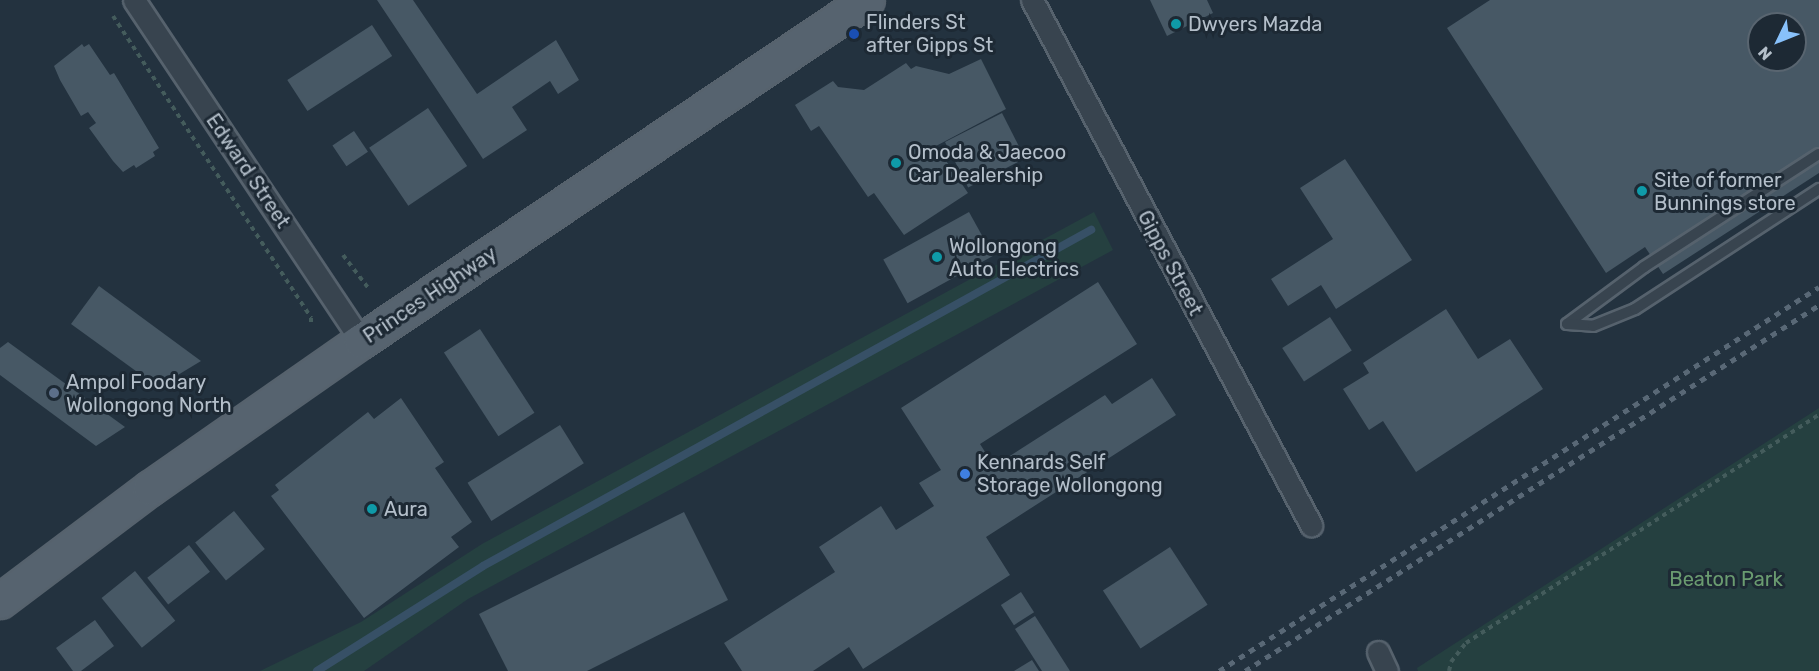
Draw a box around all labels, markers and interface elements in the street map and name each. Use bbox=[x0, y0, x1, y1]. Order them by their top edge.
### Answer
place label: Flinders St after Gipps St bbox=[866, 11, 994, 58]
place label: Dwyers Mazda bbox=[1188, 12, 1322, 36]
north arrow bbox=[1747, 12, 1807, 72]
marker: Dwyers Mazda bbox=[1169, 17, 1183, 31]
marker: Flinders St after Gipps St bbox=[847, 27, 861, 41]
text: N bbox=[1754, 43, 1776, 64]
street label: Edward Street bbox=[201, 109, 295, 233]
place label: Omoda & Jaecoo Car Dealership bbox=[908, 140, 1066, 187]
marker: Omoda & Jaecoo Car Dealership bbox=[889, 156, 903, 170]
place label: Site of former Bunnings store bbox=[1654, 168, 1796, 215]
marker: Site of former Bunnings store bbox=[1635, 184, 1649, 198]
street label: Gipps Street bbox=[1132, 206, 1208, 320]
place label: Wollongong Auto Electrics bbox=[949, 234, 1079, 281]
street label: Princes Highway bbox=[359, 242, 501, 348]
marker: Wollongong Auto Electrics bbox=[930, 250, 944, 264]
place label: Ampol Foodary Wollongong North bbox=[66, 370, 232, 417]
marker: Ampol Foodary Wollongong North bbox=[47, 386, 61, 400]
place label: Kennards Self Storage Wollongong bbox=[977, 450, 1163, 497]
marker: Kennards Self Storage Wollongong bbox=[958, 467, 972, 481]
place label: Aura bbox=[384, 497, 428, 521]
marker: Aura bbox=[365, 502, 379, 516]
park label: Beaton Park bbox=[1669, 567, 1783, 591]

